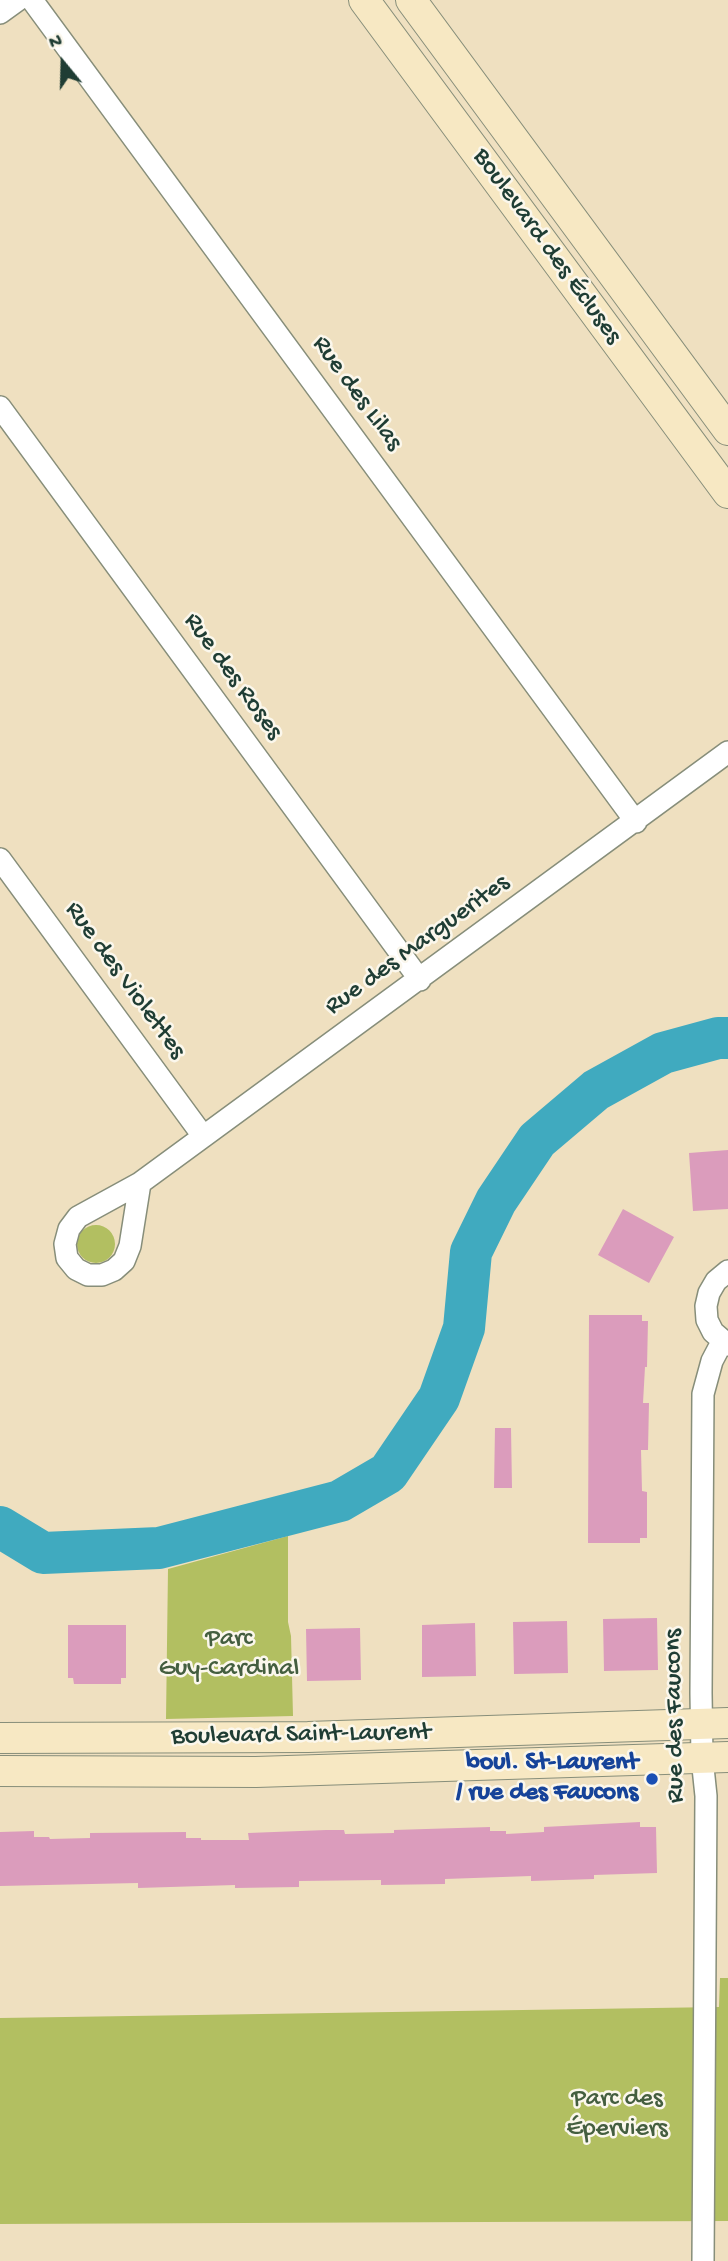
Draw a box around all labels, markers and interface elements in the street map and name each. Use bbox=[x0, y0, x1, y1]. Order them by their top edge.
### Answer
north arrow bbox=[28, 28, 98, 98]
text: N bbox=[46, 30, 66, 56]
street label: Boulevard des Écluses bbox=[464, 143, 628, 351]
street label: Rue des Lilas bbox=[304, 330, 408, 458]
street label: Rue des Roses bbox=[175, 607, 289, 747]
street label: Rue des Marguerites bbox=[320, 869, 516, 1023]
street label: Rue des Violettes bbox=[56, 896, 192, 1066]
park label: Parc Guy-Cardinal bbox=[159, 1624, 299, 1686]
street label: Rue des Faucons bbox=[659, 1629, 693, 1803]
street label: Boulevard Saint-Laurent bbox=[171, 1718, 431, 1754]
place label: boul. St-Laurent / rue des Faucons bbox=[456, 1748, 638, 1810]
marker: boul. St-Laurent / rue des Faucons bbox=[644, 1771, 660, 1787]
park label: Parc des Éperviers bbox=[567, 2084, 667, 2146]

